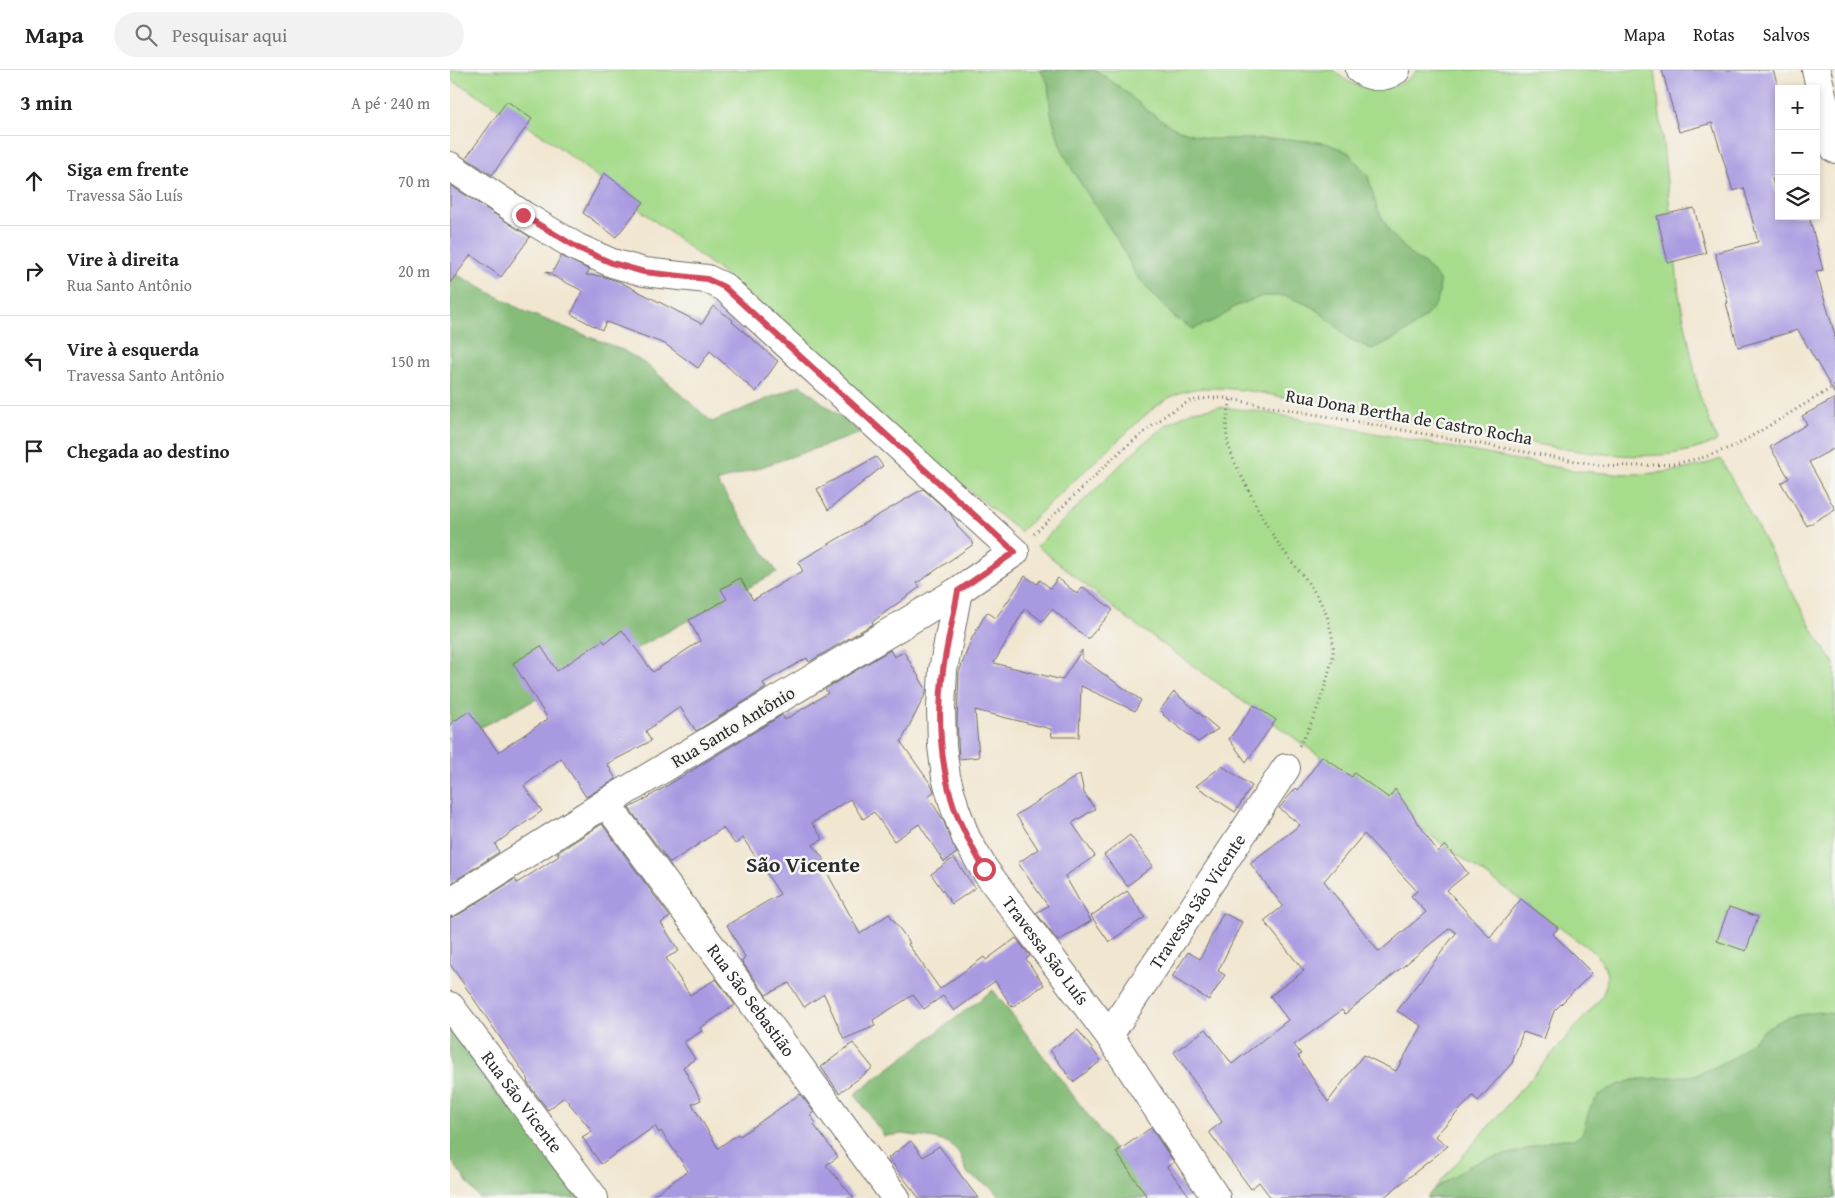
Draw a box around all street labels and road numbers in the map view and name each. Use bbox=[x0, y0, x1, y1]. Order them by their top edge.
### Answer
street label: Rua Dona Bertha de Castro Rocha bbox=[1284, 381, 1535, 452]
street label: Rua Santo Antônio bbox=[666, 679, 800, 774]
street label: Travessa São Vicente bbox=[1142, 828, 1252, 975]
street label: Travessa São Luís bbox=[996, 890, 1096, 1011]
street label: Rua São Sebastião bbox=[701, 938, 802, 1062]
street label: Rua São Vicente bbox=[475, 1045, 570, 1158]

